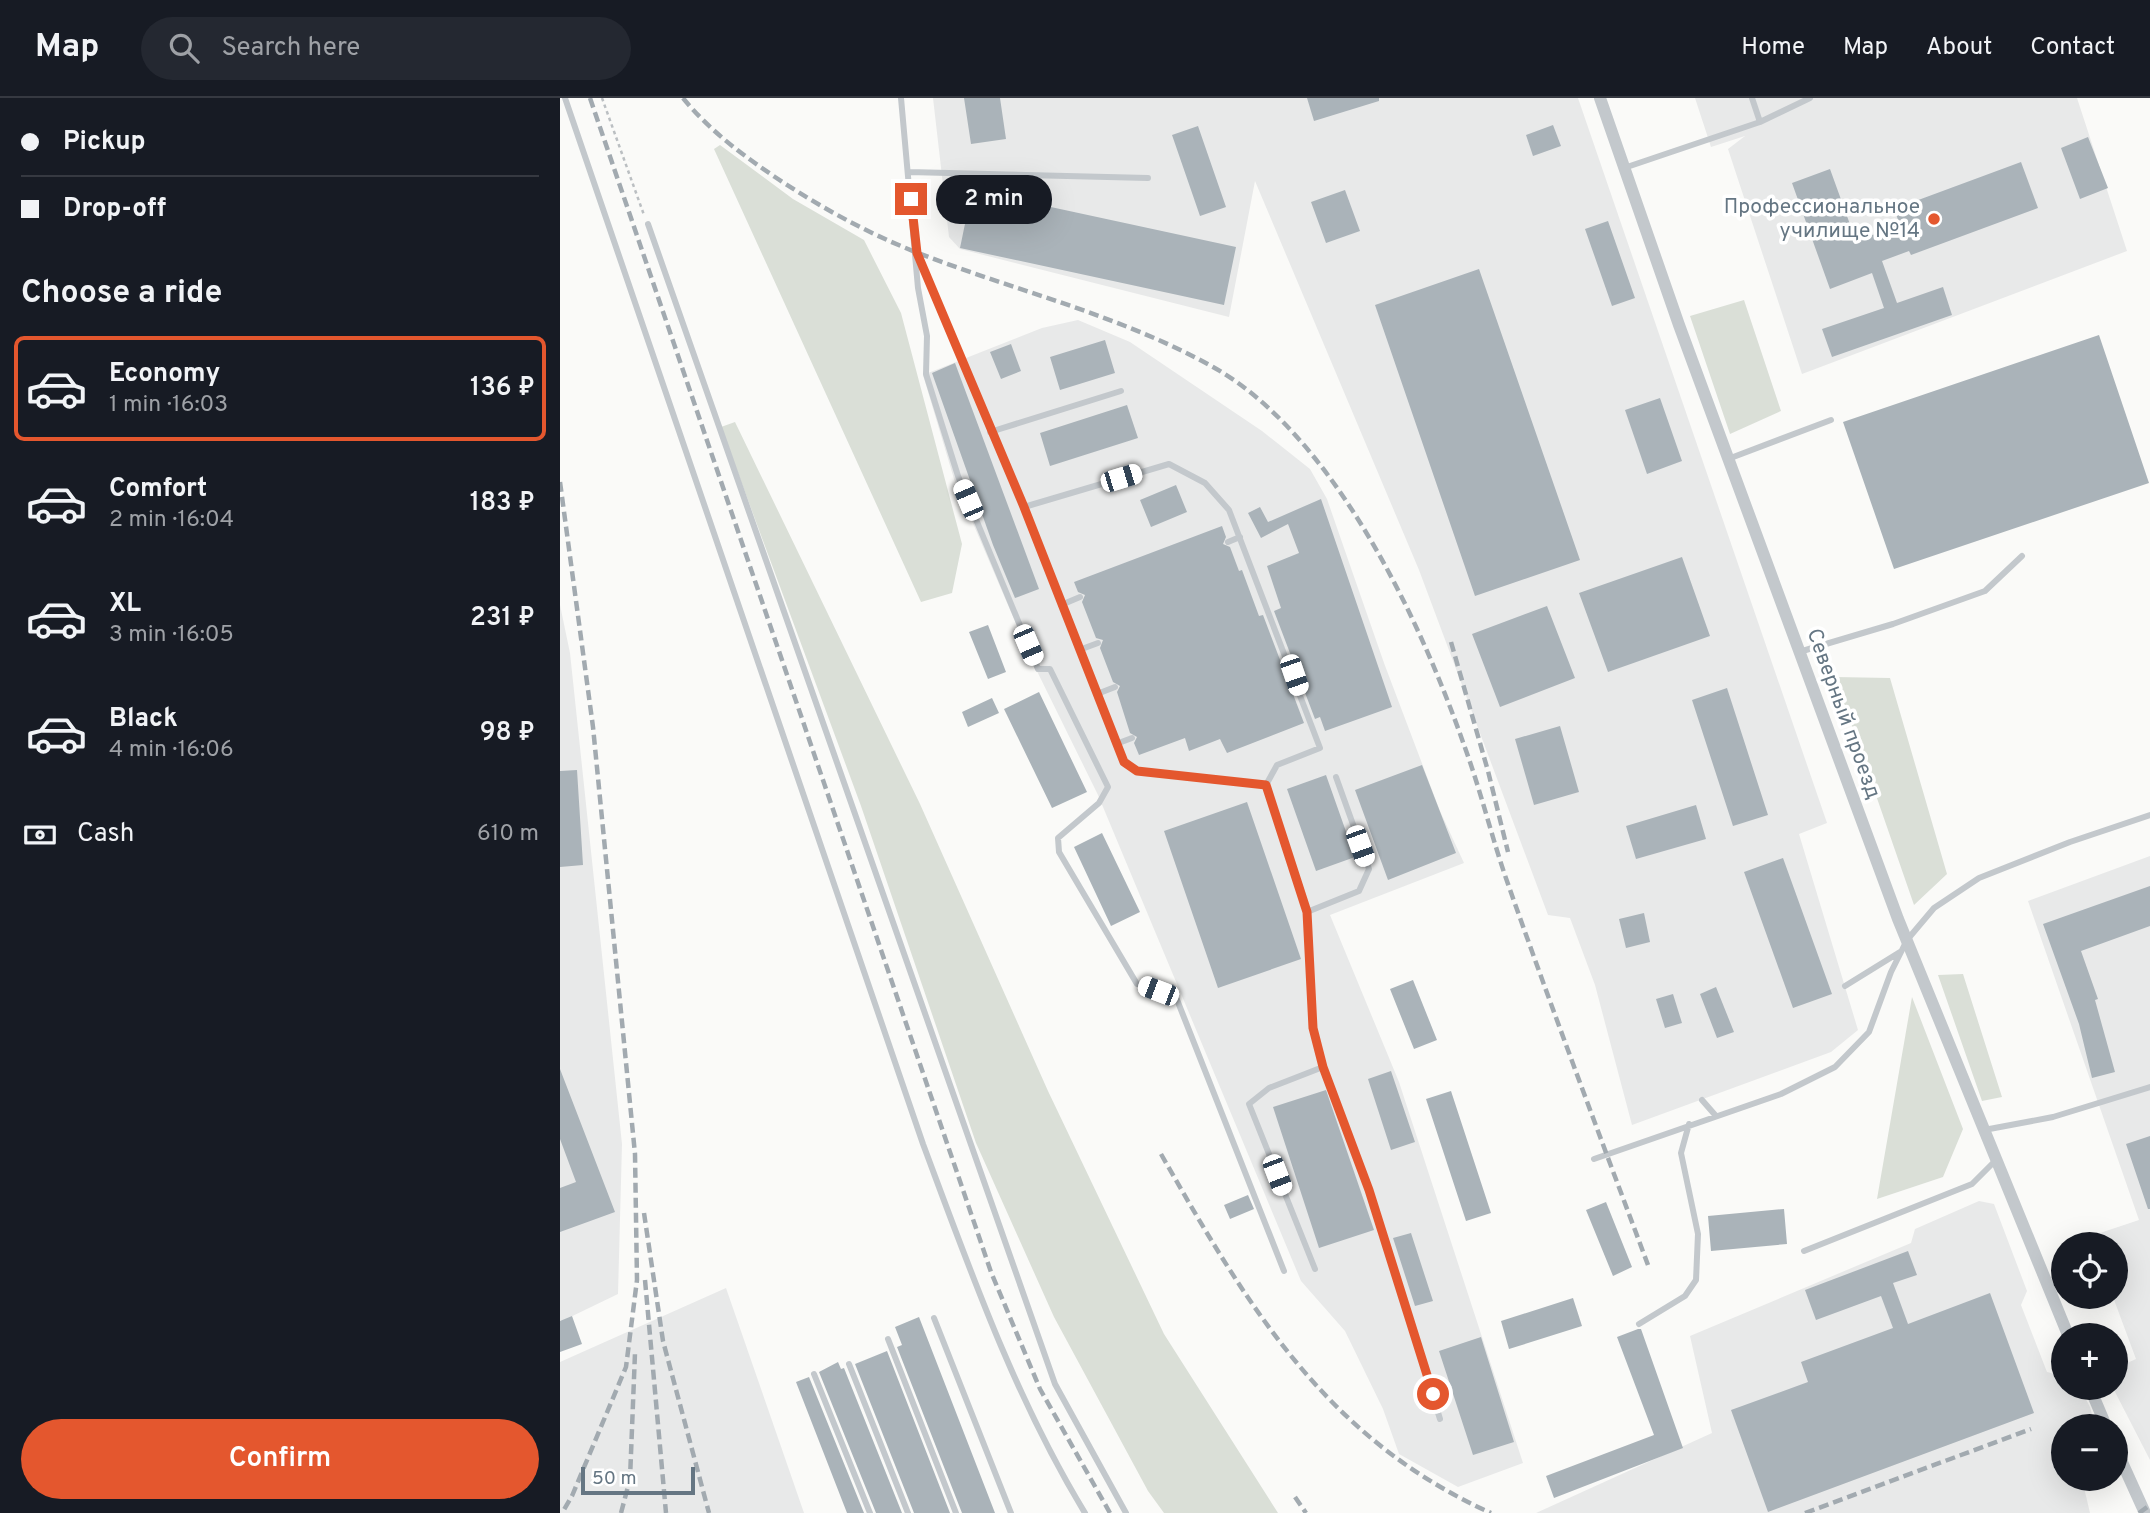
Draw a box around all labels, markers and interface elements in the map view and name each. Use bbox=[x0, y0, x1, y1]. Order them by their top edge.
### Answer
search box bbox=[141, 17, 631, 80]
text: Map bbox=[35, 27, 99, 69]
icon: search bbox=[165, 29, 203, 67]
text: Search here bbox=[221, 32, 360, 65]
text: Home bbox=[1741, 33, 1805, 63]
text: Map bbox=[1843, 33, 1888, 63]
text: About bbox=[1926, 33, 1992, 63]
text: Contact bbox=[2030, 33, 2115, 63]
text: Pickup bbox=[63, 126, 146, 159]
callout: 2 min bbox=[936, 174, 1051, 224]
route end bbox=[895, 183, 927, 215]
text: 2 min bbox=[964, 185, 1024, 214]
text: Drop-off bbox=[63, 193, 166, 226]
place label: Профессиональное училище №14 bbox=[1724, 194, 1920, 245]
marker: Профессиональное училище №14 bbox=[1926, 211, 1942, 227]
text: Choose a ride bbox=[21, 274, 222, 314]
icon: car bbox=[25, 357, 88, 420]
text: Economy bbox=[109, 358, 220, 391]
text: 136 ₽ bbox=[470, 372, 535, 405]
text: 1 min · 16:03 bbox=[109, 391, 228, 420]
car bbox=[1098, 462, 1145, 494]
icon: car bbox=[25, 472, 88, 535]
text: Comfort bbox=[109, 473, 207, 506]
car bbox=[951, 477, 986, 523]
text: 183 ₽ bbox=[470, 487, 535, 520]
text: 2 min · 16:04 bbox=[109, 506, 234, 535]
icon: car bbox=[25, 587, 88, 650]
text: XL bbox=[109, 588, 141, 621]
text: 231 ₽ bbox=[470, 602, 535, 635]
text: 3 min · 16:05 bbox=[109, 621, 234, 650]
car bbox=[1011, 622, 1046, 668]
street label: Северный проезд bbox=[1800, 625, 1886, 803]
car bbox=[1278, 652, 1311, 698]
icon: car bbox=[25, 702, 88, 765]
text: Black bbox=[109, 703, 178, 736]
text: 98 ₽ bbox=[480, 717, 535, 750]
text: 4 min · 16:06 bbox=[109, 736, 234, 765]
icon: cash bbox=[21, 816, 59, 854]
text: Cash bbox=[77, 818, 134, 851]
text: 610 m bbox=[477, 820, 539, 849]
car bbox=[1343, 823, 1378, 869]
car bbox=[1135, 974, 1182, 1008]
car bbox=[1260, 1152, 1295, 1198]
map controls bbox=[2051, 1232, 2128, 1491]
button: locate bbox=[2051, 1232, 2128, 1309]
button: + bbox=[2051, 1323, 2128, 1400]
route start bbox=[1417, 1378, 1449, 1410]
button: − bbox=[2051, 1414, 2128, 1491]
button: Confirm bbox=[21, 1419, 539, 1499]
scale bar bbox=[581, 1464, 695, 1496]
text: 50 m bbox=[592, 1467, 637, 1491]

